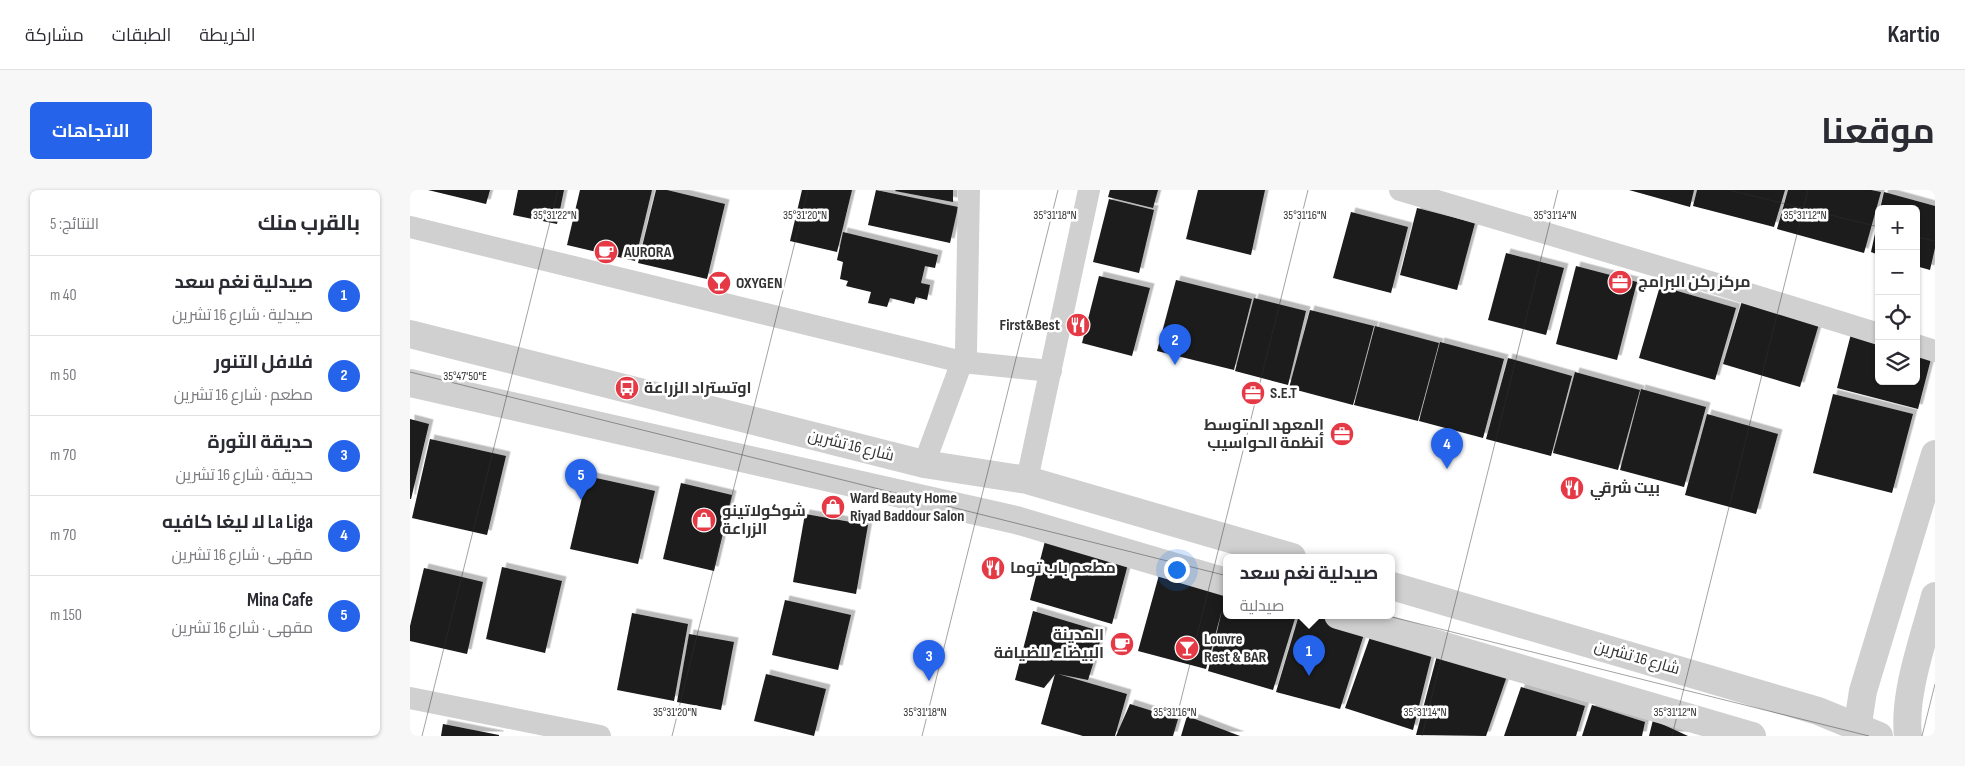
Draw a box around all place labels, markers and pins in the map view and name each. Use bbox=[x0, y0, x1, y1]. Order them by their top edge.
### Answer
cafe icon: AURORA bbox=[593, 239, 619, 265]
place label: AURORA bbox=[623, 243, 672, 262]
office icon: مركز ركن البرامج bbox=[1607, 269, 1633, 295]
bar icon: OXYGEN bbox=[706, 270, 732, 296]
place label: مركز ركن البرامج bbox=[1638, 273, 1751, 292]
place label: OXYGEN bbox=[736, 274, 782, 293]
restaurant icon: First&Best bbox=[1065, 312, 1091, 338]
place label: First&Best bbox=[999, 316, 1060, 335]
pin: 2 bbox=[1159, 324, 1191, 365]
bus stop icon: اوتستراد الزراعة bbox=[614, 375, 640, 401]
place label: اوتستراد الزراعة bbox=[644, 379, 752, 398]
office icon: S.E.T bbox=[1240, 380, 1266, 406]
place label: S.E.T bbox=[1270, 384, 1297, 403]
place label: المعهد المتوسط أنظمة الحواسيب bbox=[1204, 416, 1324, 453]
office icon: المعهد المتوسط أنظمة الحواسيب bbox=[1329, 421, 1355, 447]
pin: 4 bbox=[1431, 428, 1463, 469]
pin: 5 bbox=[565, 459, 597, 500]
restaurant icon: بيت شرقي bbox=[1559, 475, 1585, 501]
place label: بيت شرقي bbox=[1590, 479, 1660, 500]
place label: Ward Beauty Home Riyad Baddour Salon bbox=[850, 489, 964, 526]
shop icon: Ward Beauty Home Riyad Baddour Salon bbox=[820, 494, 846, 520]
place label: شوكولاتينو الزراعة bbox=[722, 502, 806, 539]
shop icon: شوكولاتينو الزراعة bbox=[691, 507, 717, 533]
restaurant icon: مطعم باب توما bbox=[980, 555, 1006, 581]
place label: مطعم باب توما bbox=[1010, 559, 1116, 579]
place label: المدينة البيضاء للضيافة bbox=[994, 626, 1104, 663]
place label: Louvre Rest & BAR bbox=[1204, 630, 1267, 667]
cafe icon: المدينة البيضاء للضيافة bbox=[1109, 631, 1135, 657]
bar icon: Louvre Rest & BAR bbox=[1174, 635, 1200, 661]
pin: 1 bbox=[1293, 635, 1325, 676]
pin: 3 bbox=[913, 640, 945, 681]

